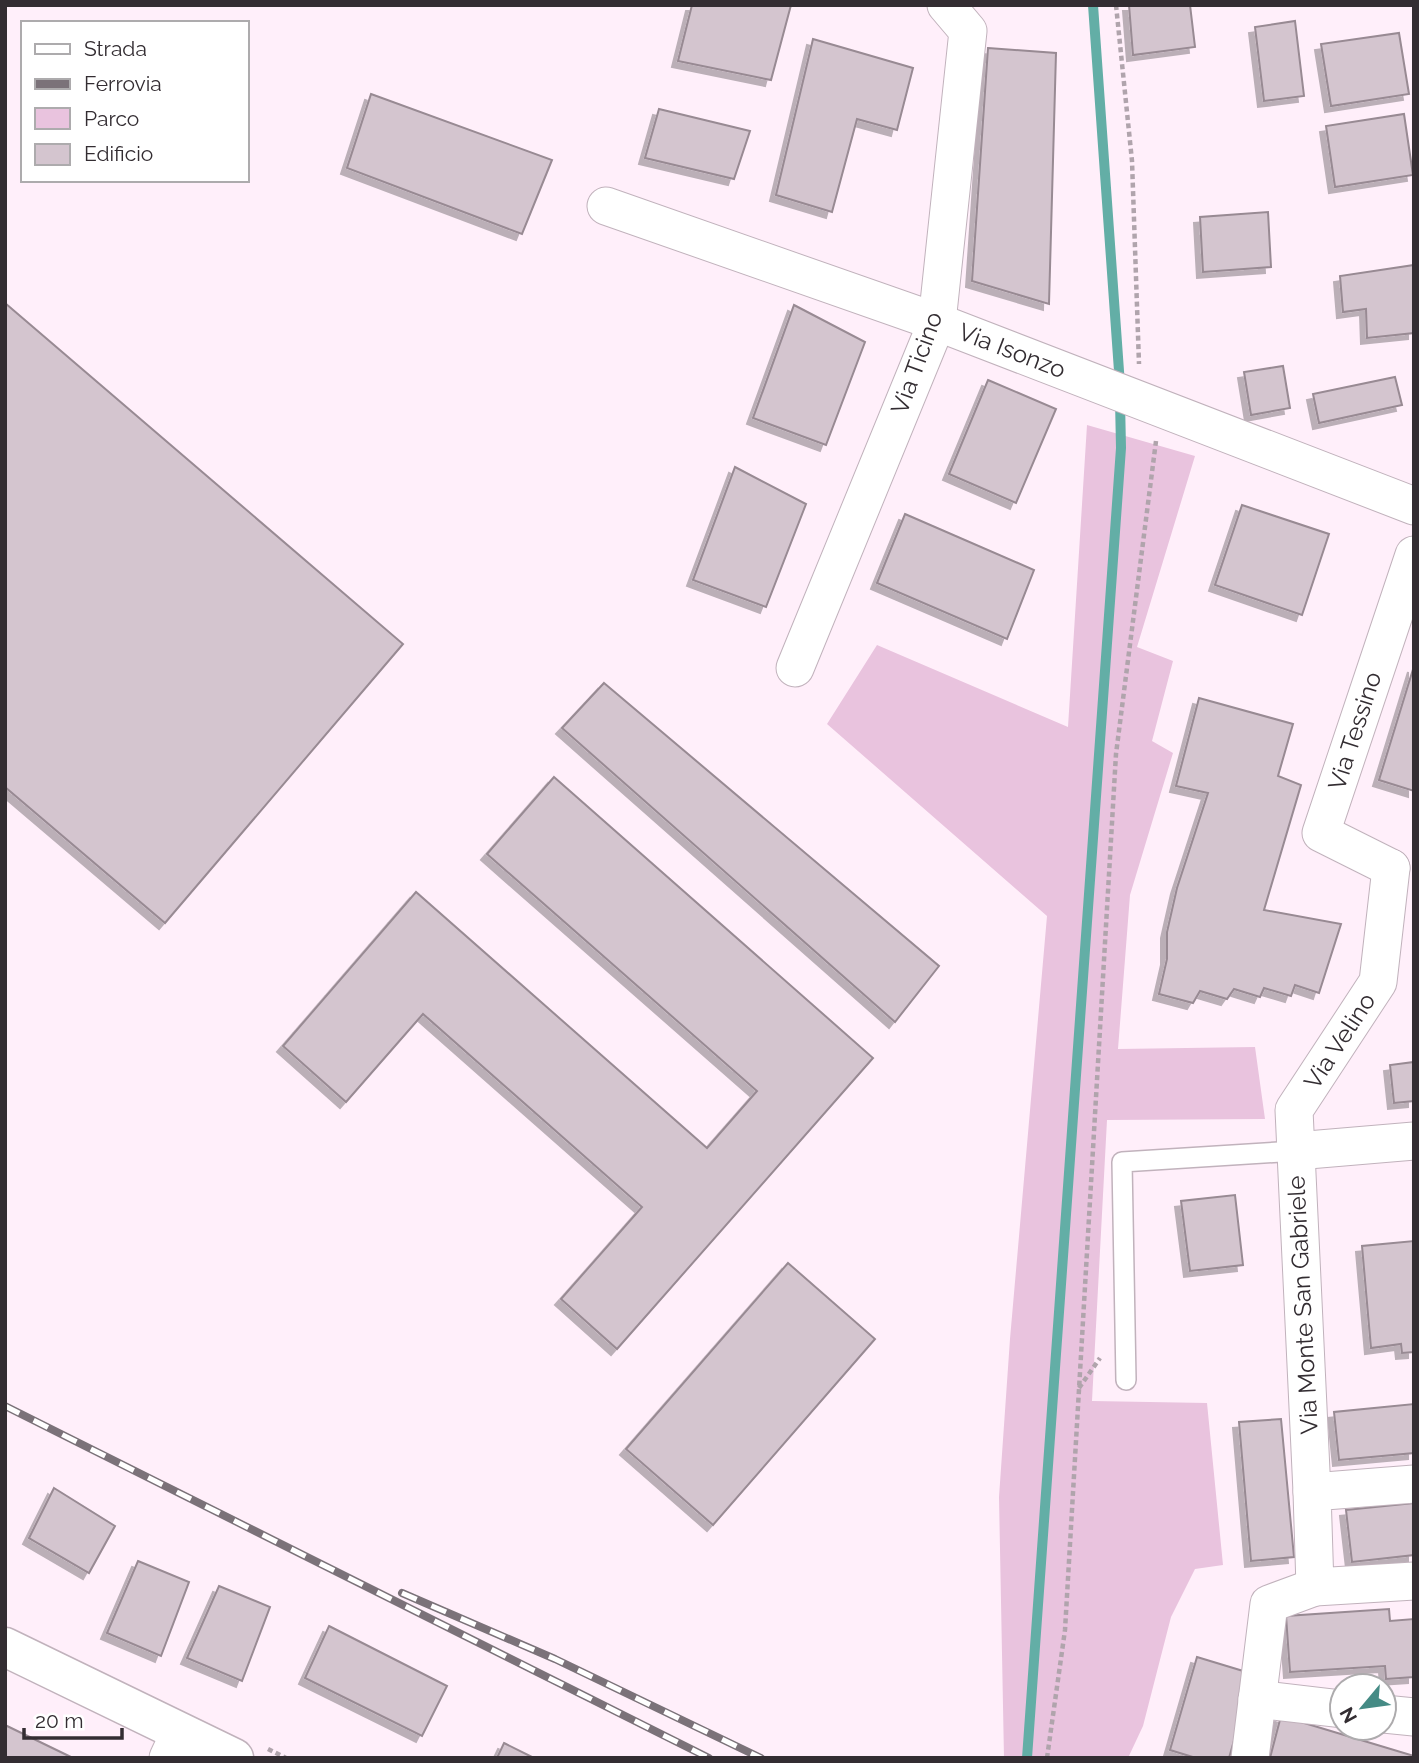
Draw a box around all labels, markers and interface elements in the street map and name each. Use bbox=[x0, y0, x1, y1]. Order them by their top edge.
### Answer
legend bbox=[21, 21, 248, 182]
text: Strada bbox=[84, 36, 147, 61]
text: Ferrovia bbox=[84, 71, 162, 96]
text: Parco bbox=[84, 106, 139, 131]
text: Edificio bbox=[84, 141, 153, 166]
street label: Via Ticino bbox=[885, 308, 948, 418]
street label: Via Isonzo bbox=[955, 317, 1070, 384]
street label: Via Tessino bbox=[1322, 668, 1387, 794]
street label: Via Velino bbox=[1298, 987, 1381, 1094]
street label: Via Monte San Gabriele bbox=[1281, 1175, 1324, 1435]
north arrow bbox=[1328, 1672, 1398, 1742]
scale bar bbox=[24, 1696, 122, 1740]
text: N bbox=[1335, 1704, 1361, 1727]
text: 20 m bbox=[35, 1708, 83, 1733]

